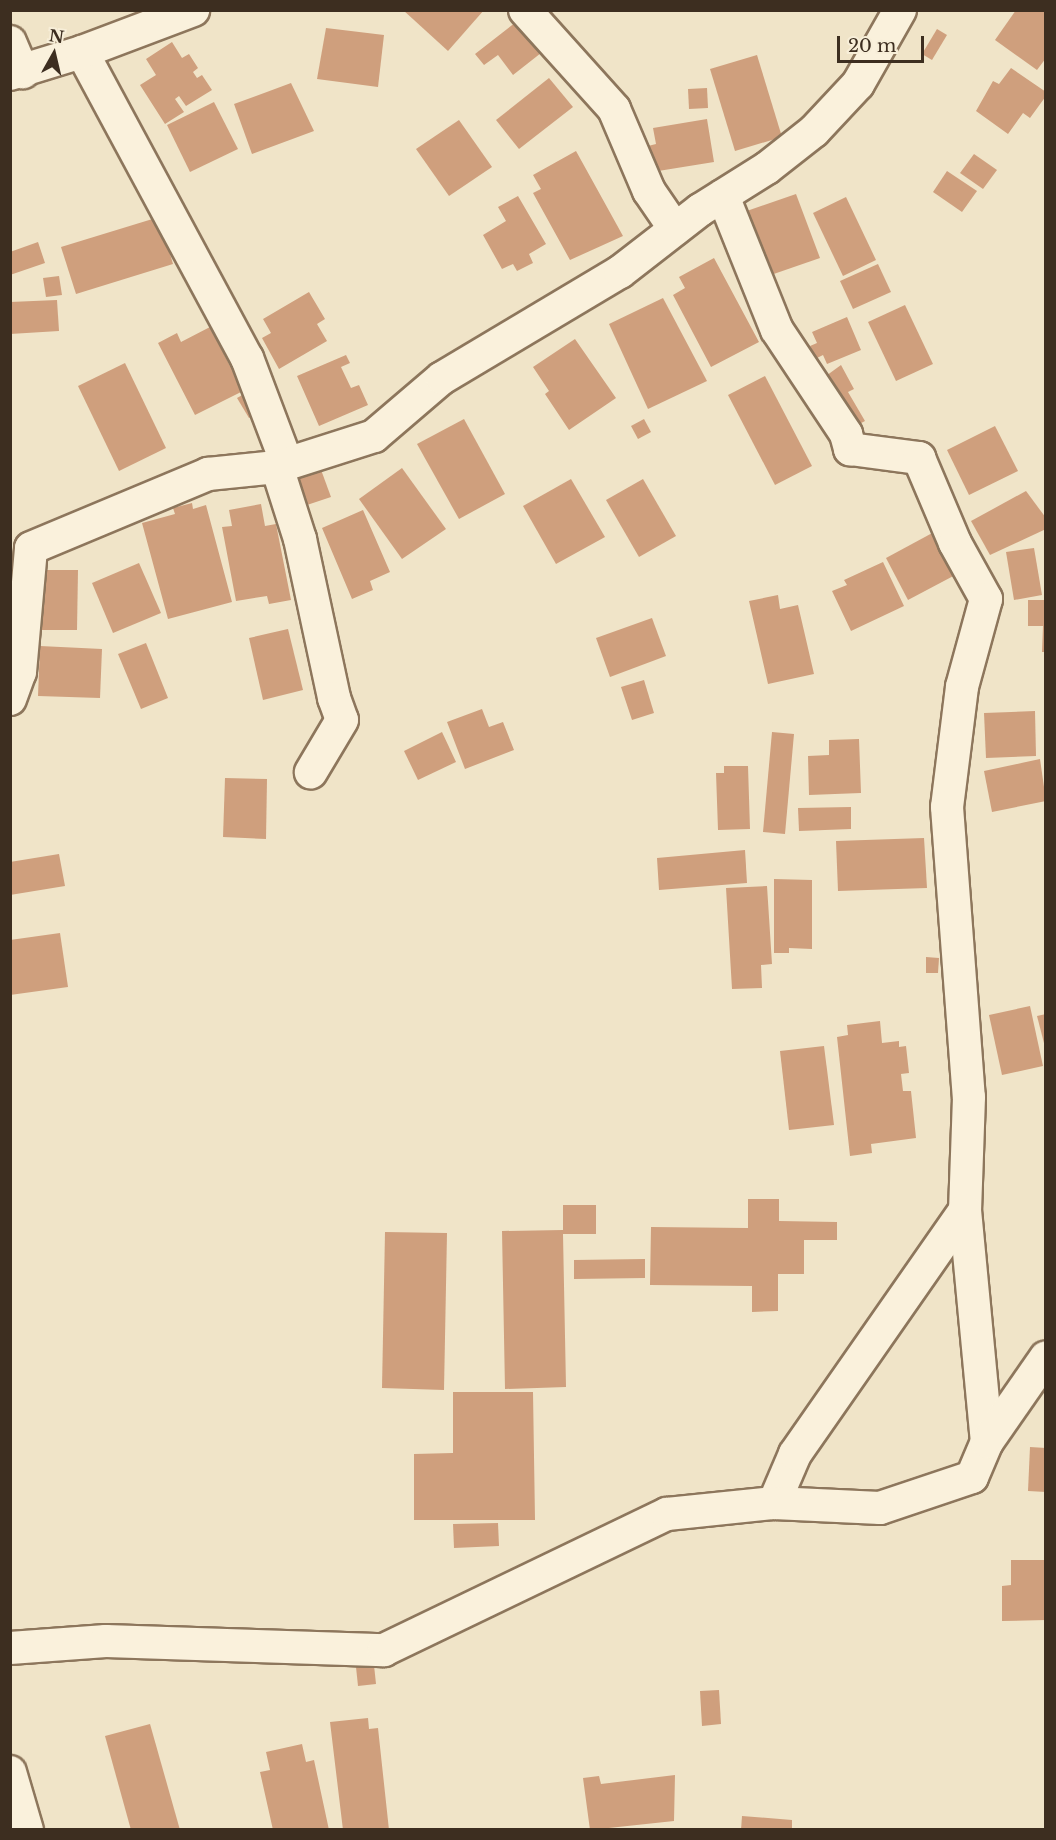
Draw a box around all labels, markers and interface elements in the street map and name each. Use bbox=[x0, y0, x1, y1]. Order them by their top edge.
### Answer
north arrow bbox=[24, 24, 84, 84]
scale bar bbox=[840, 24, 927, 62]
text: N bbox=[48, 25, 65, 47]
text: 20 m bbox=[848, 35, 896, 57]

